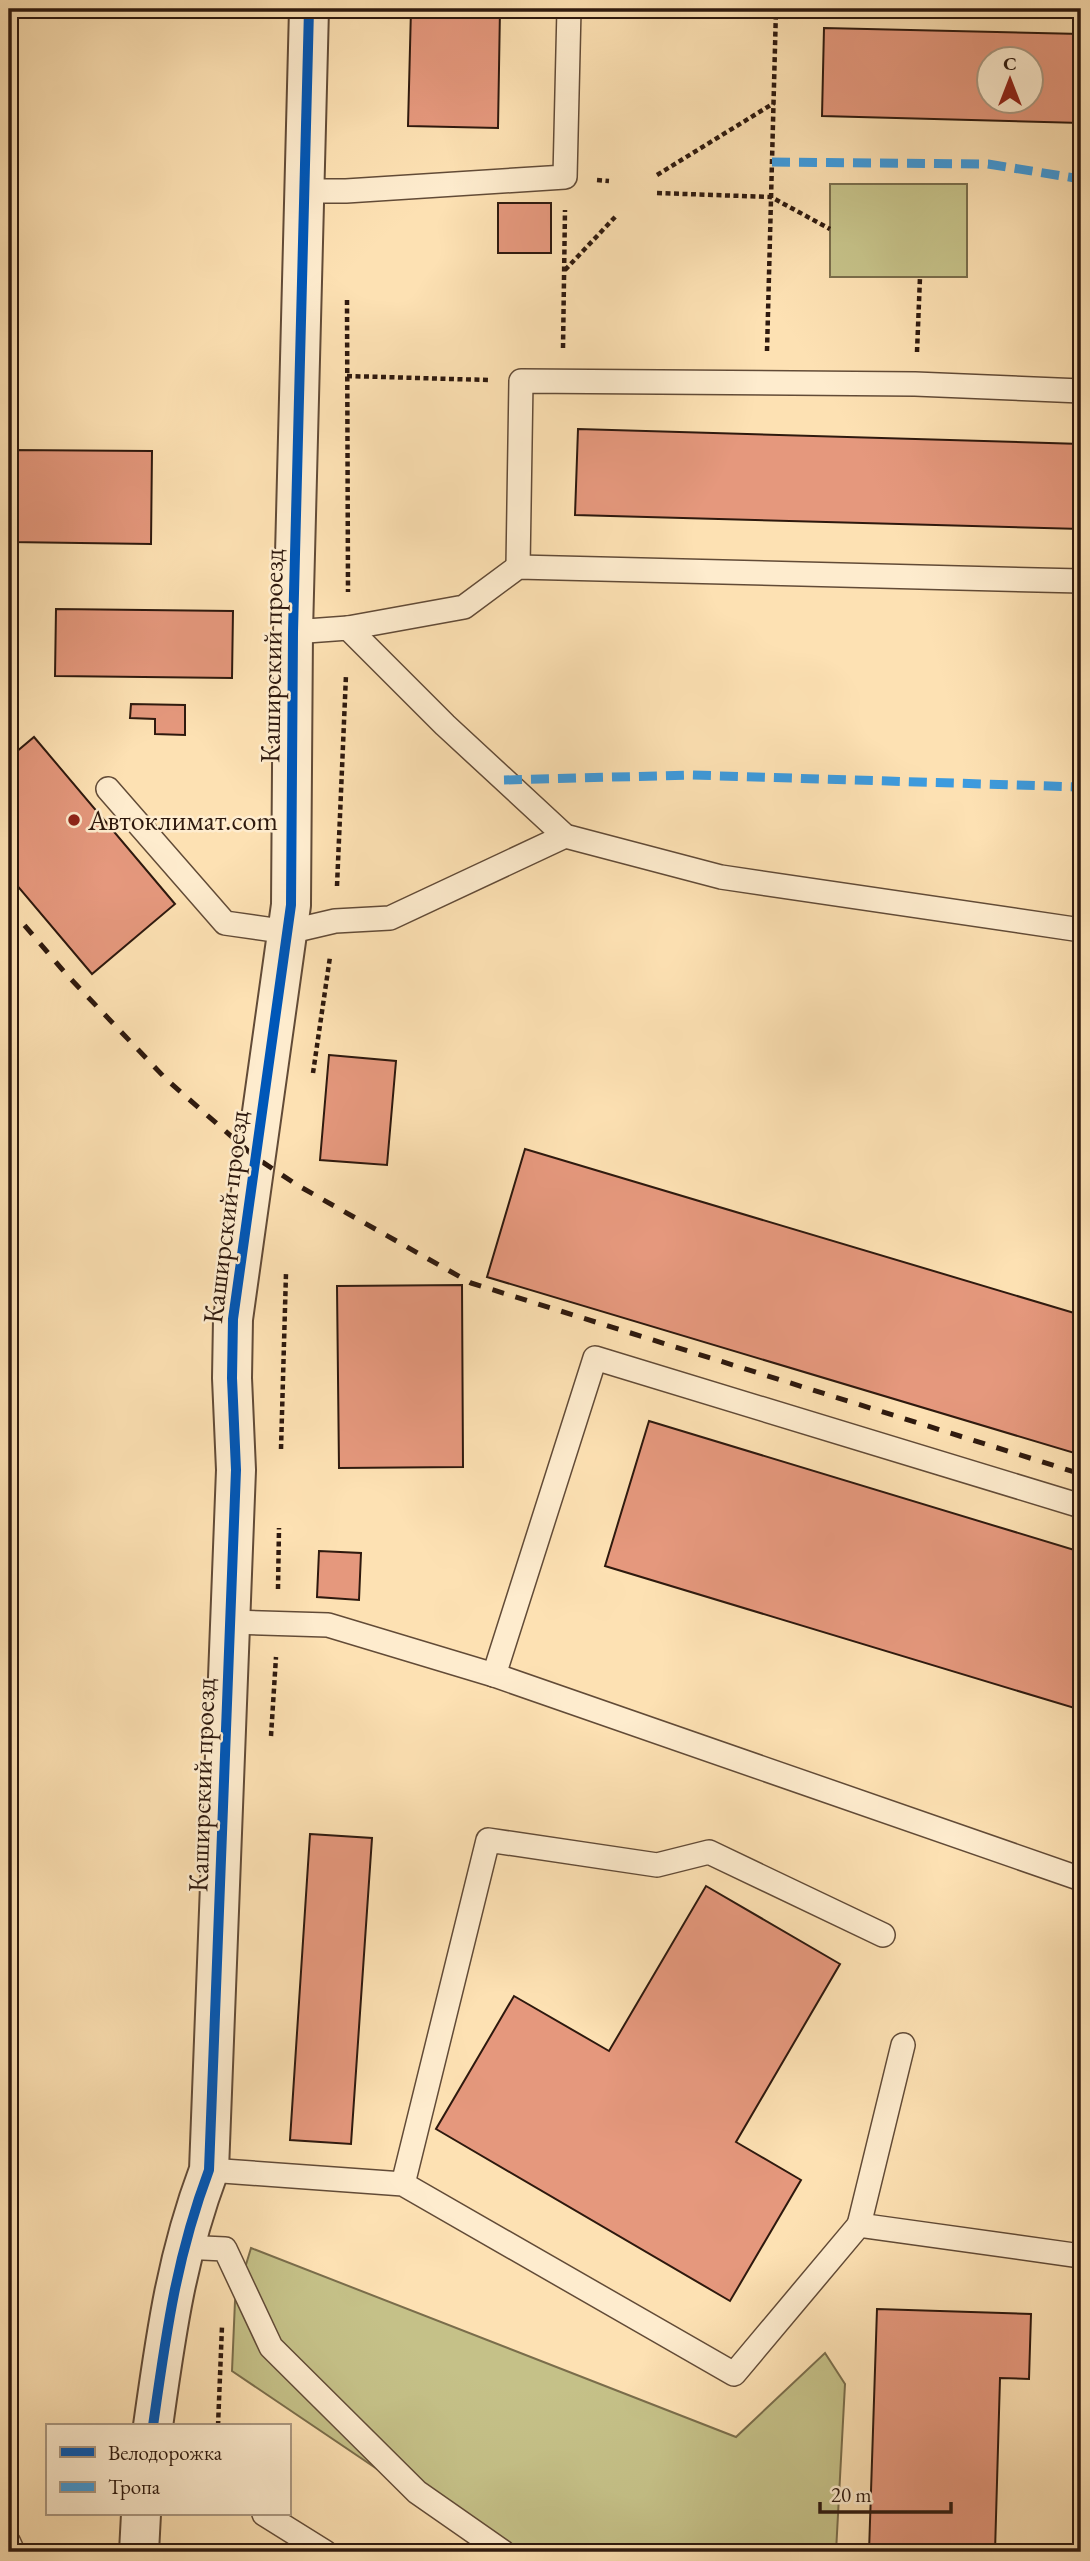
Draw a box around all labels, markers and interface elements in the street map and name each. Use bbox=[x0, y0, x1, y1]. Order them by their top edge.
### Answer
north arrow bbox=[974, 46, 1044, 116]
text: С bbox=[1003, 51, 1017, 76]
street label: Каширский проезд bbox=[251, 548, 291, 763]
place label: Автоклимат.com bbox=[87, 802, 278, 838]
marker: Автоклимат.com bbox=[66, 812, 82, 828]
street label: Каширский проезд bbox=[194, 1108, 256, 1326]
street label: Каширский проезд bbox=[179, 1677, 223, 1893]
legend bbox=[46, 2424, 290, 2516]
text: Велодорожка bbox=[108, 2439, 223, 2466]
scale bar bbox=[820, 2470, 952, 2514]
text: Тропа bbox=[108, 2473, 161, 2500]
text: 20 m bbox=[831, 2481, 872, 2508]

